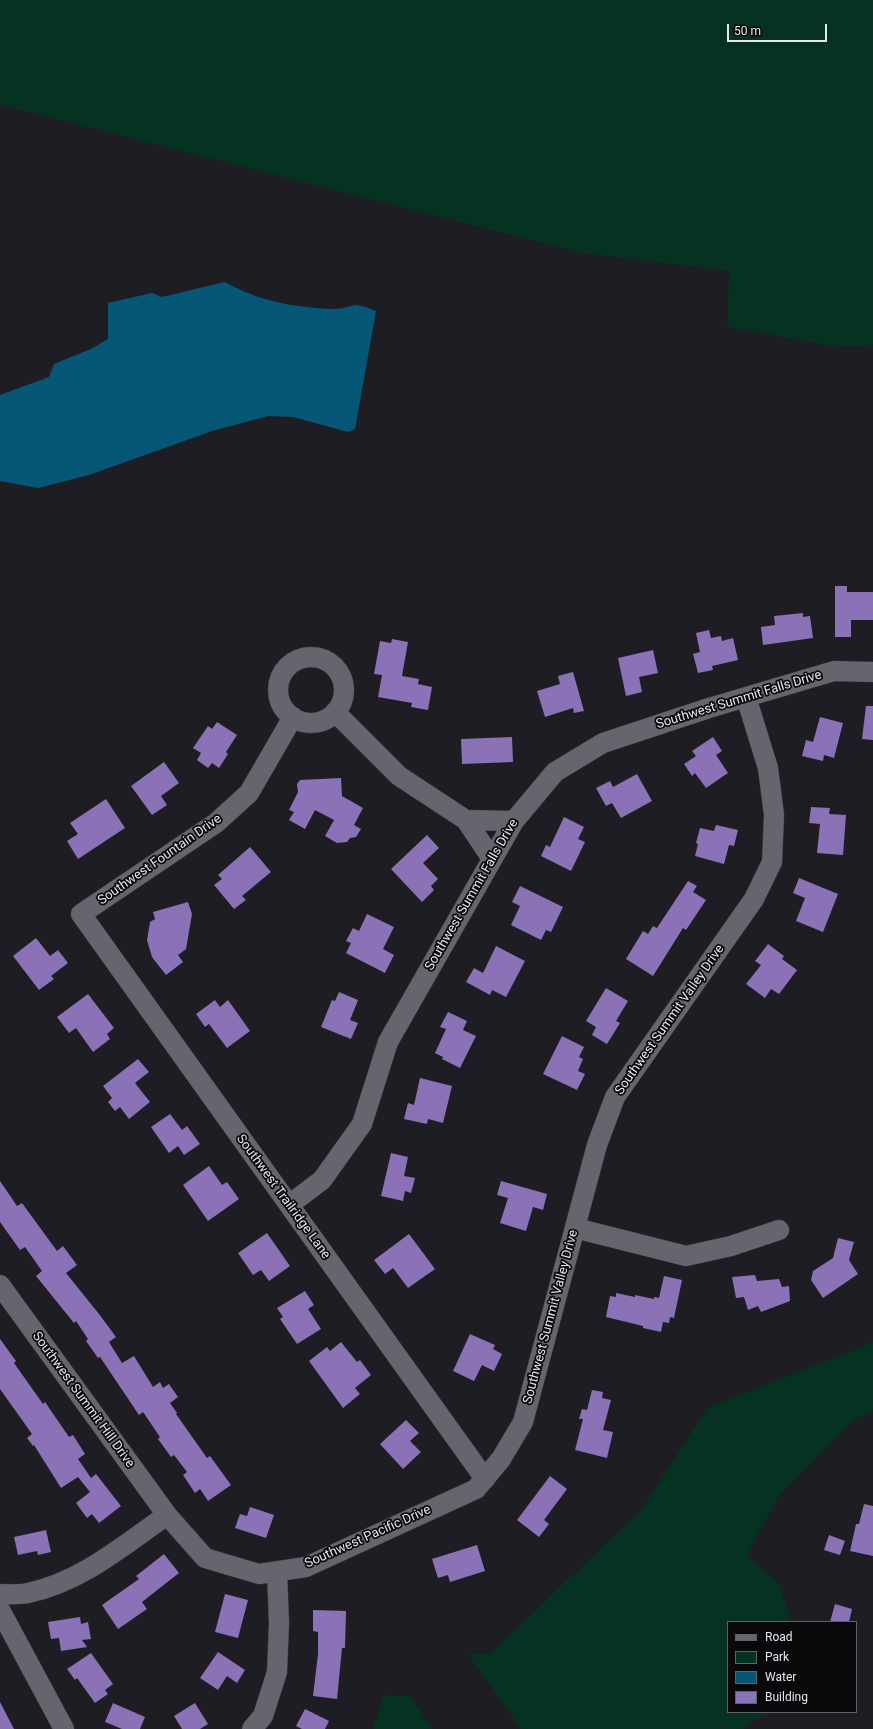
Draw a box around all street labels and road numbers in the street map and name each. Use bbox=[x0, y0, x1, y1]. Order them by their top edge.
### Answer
street label: Southwest Summit Falls Drive bbox=[654, 667, 824, 733]
street label: Southwest Fountain Drive bbox=[95, 811, 225, 909]
street label: Southwest Summit Falls Drive bbox=[422, 816, 522, 974]
street label: Southwest Summit Valley Drive bbox=[612, 942, 728, 1098]
street label: Southwest Trailridge Lane bbox=[233, 1132, 333, 1262]
street label: Southwest Summit Valley Drive bbox=[520, 1228, 582, 1406]
street label: Southwest Summit Hill Drive bbox=[28, 1329, 138, 1471]
street label: Southwest Pacific Drive bbox=[303, 1502, 433, 1572]

